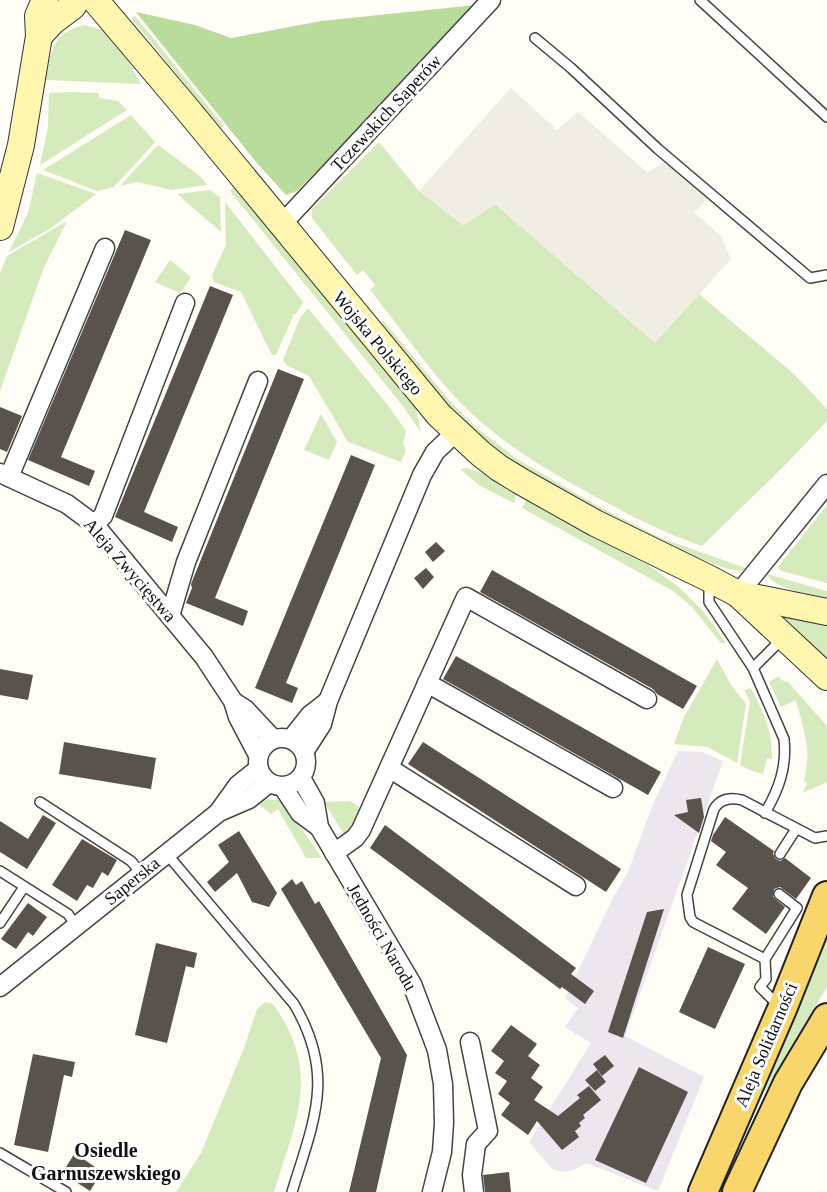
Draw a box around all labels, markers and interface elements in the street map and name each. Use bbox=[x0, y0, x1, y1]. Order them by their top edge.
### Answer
street label: Tczewskich Saperów bbox=[327, 51, 445, 175]
street label: Wojska Polskiego bbox=[329, 287, 427, 399]
street label: Aleja Zwycięstwa bbox=[80, 514, 180, 626]
street label: Saperska bbox=[100, 853, 164, 909]
street label: Jedności Narodu bbox=[343, 880, 421, 994]
street label: Aleja Solidarności bbox=[731, 980, 801, 1110]
district label: Osiedle Garnuszewskiego bbox=[31, 1139, 181, 1185]

